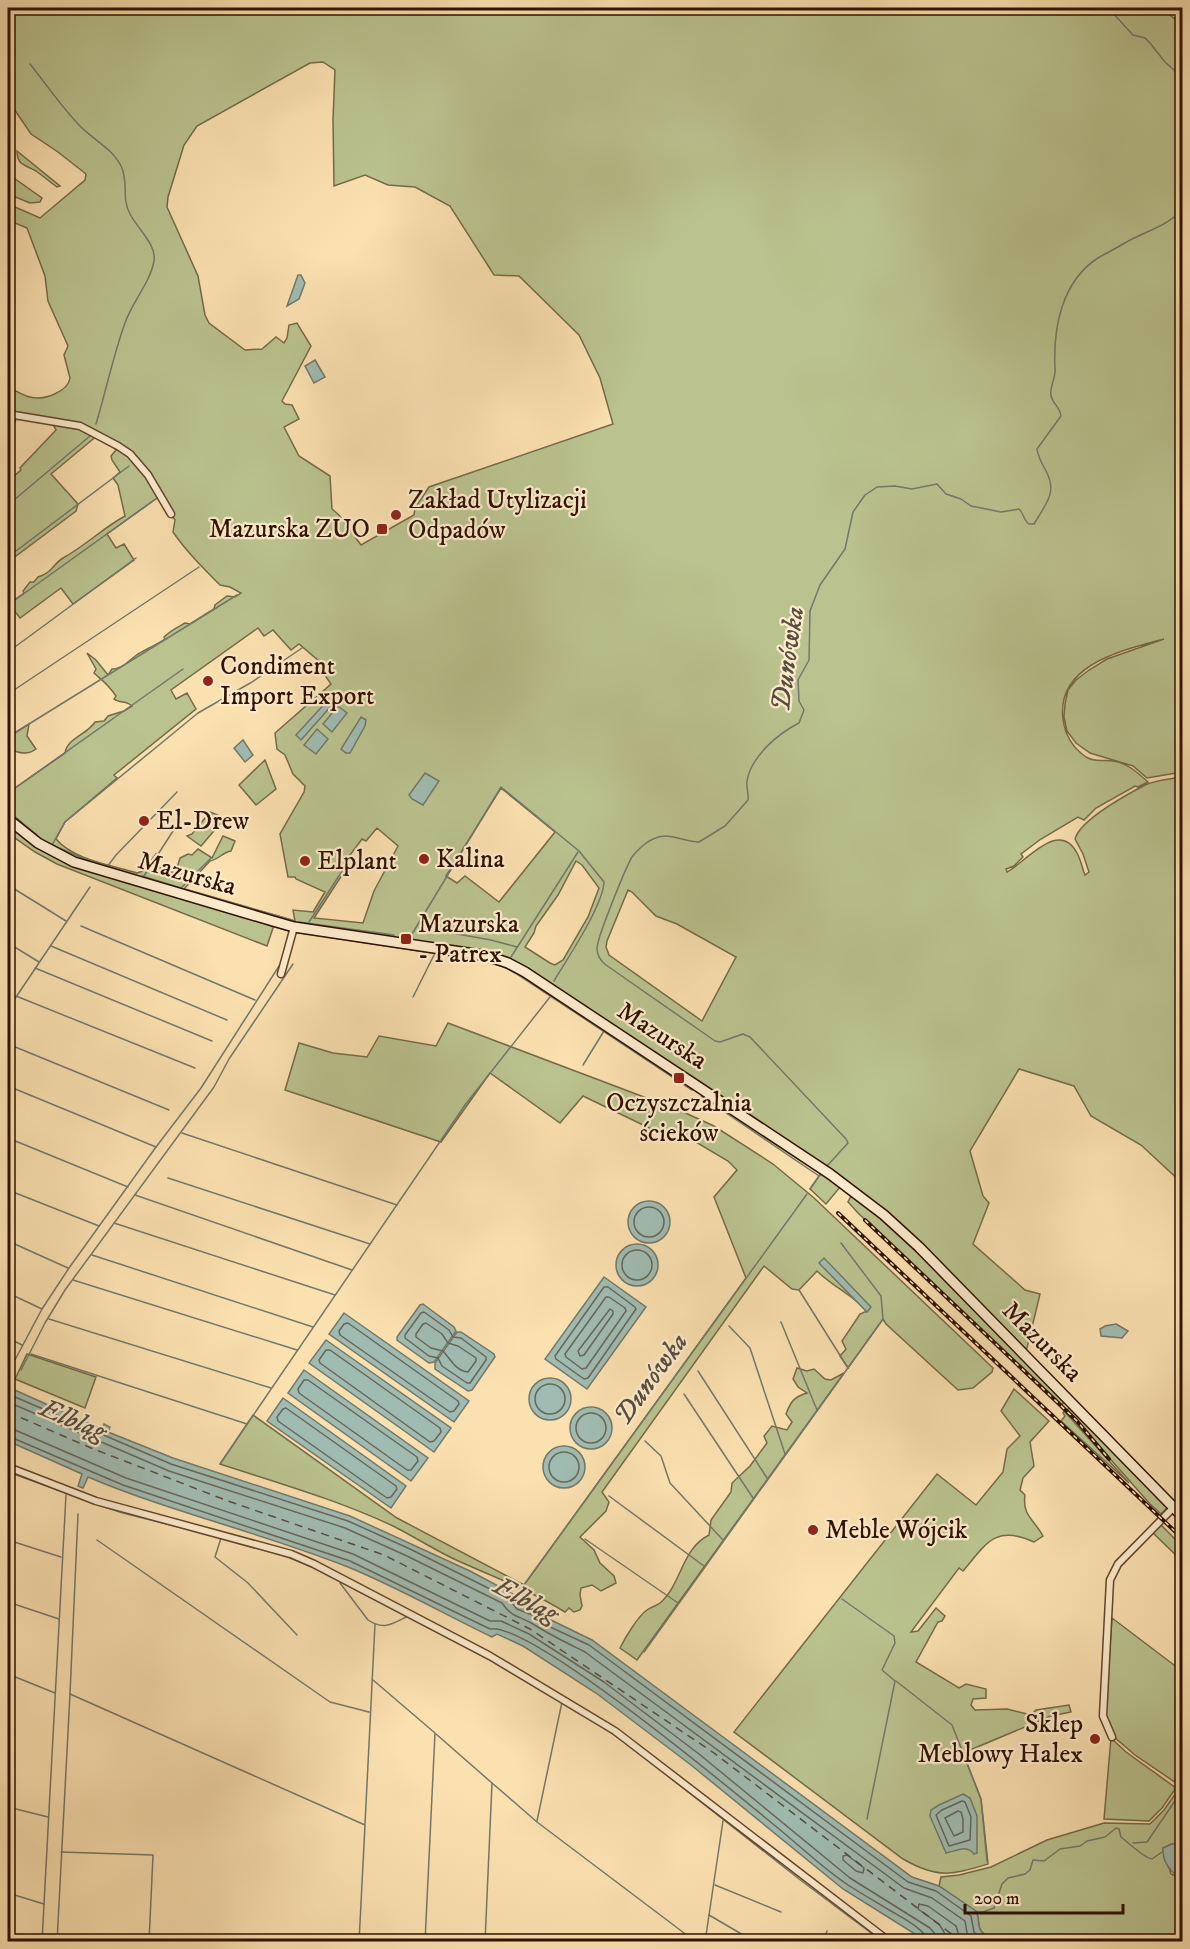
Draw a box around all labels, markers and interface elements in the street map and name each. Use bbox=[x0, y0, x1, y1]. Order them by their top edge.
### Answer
place label: Zakład Utylizacji Odpadów bbox=[408, 484, 587, 547]
marker: Zakład Utylizacji Odpadów bbox=[389, 508, 403, 522]
place label: Mazurska ZUO bbox=[209, 513, 370, 546]
marker: Mazurska ZUO bbox=[375, 522, 389, 536]
water label: Dunówka bbox=[764, 604, 812, 714]
place label: Condiment Import Export bbox=[220, 650, 374, 713]
marker: Condiment Import Export bbox=[201, 674, 215, 688]
place label: El-Drew bbox=[156, 805, 250, 838]
marker: El-Drew bbox=[137, 814, 151, 828]
place label: Kalina bbox=[436, 843, 504, 876]
street label: Mazurska bbox=[134, 844, 240, 904]
place label: Elplant bbox=[317, 845, 397, 878]
marker: Kalina bbox=[417, 852, 431, 866]
marker: Elplant bbox=[298, 854, 312, 868]
place label: Mazurska - Patrex bbox=[418, 908, 519, 971]
marker: Mazurska - Patrex bbox=[399, 932, 413, 946]
street label: Mazurska bbox=[611, 995, 713, 1077]
marker: Oczyszczalnia ścieków bbox=[672, 1071, 686, 1085]
place label: Oczyszczalnia ścieków bbox=[606, 1087, 752, 1150]
street label: Mazurska bbox=[995, 1295, 1089, 1389]
water label: Dunówka bbox=[606, 1326, 696, 1432]
water label: Elbląg bbox=[33, 1390, 113, 1450]
place label: Meble Wójcik bbox=[825, 1514, 968, 1547]
marker: Meble Wójcik bbox=[806, 1523, 820, 1537]
water label: Elbląg bbox=[486, 1568, 566, 1632]
place label: Sklep Meblowy Halex bbox=[918, 1708, 1083, 1771]
marker: Sklep Meblowy Halex bbox=[1088, 1732, 1102, 1746]
scale bar bbox=[965, 1877, 1122, 1915]
text: 200 m bbox=[974, 1888, 1020, 1910]

